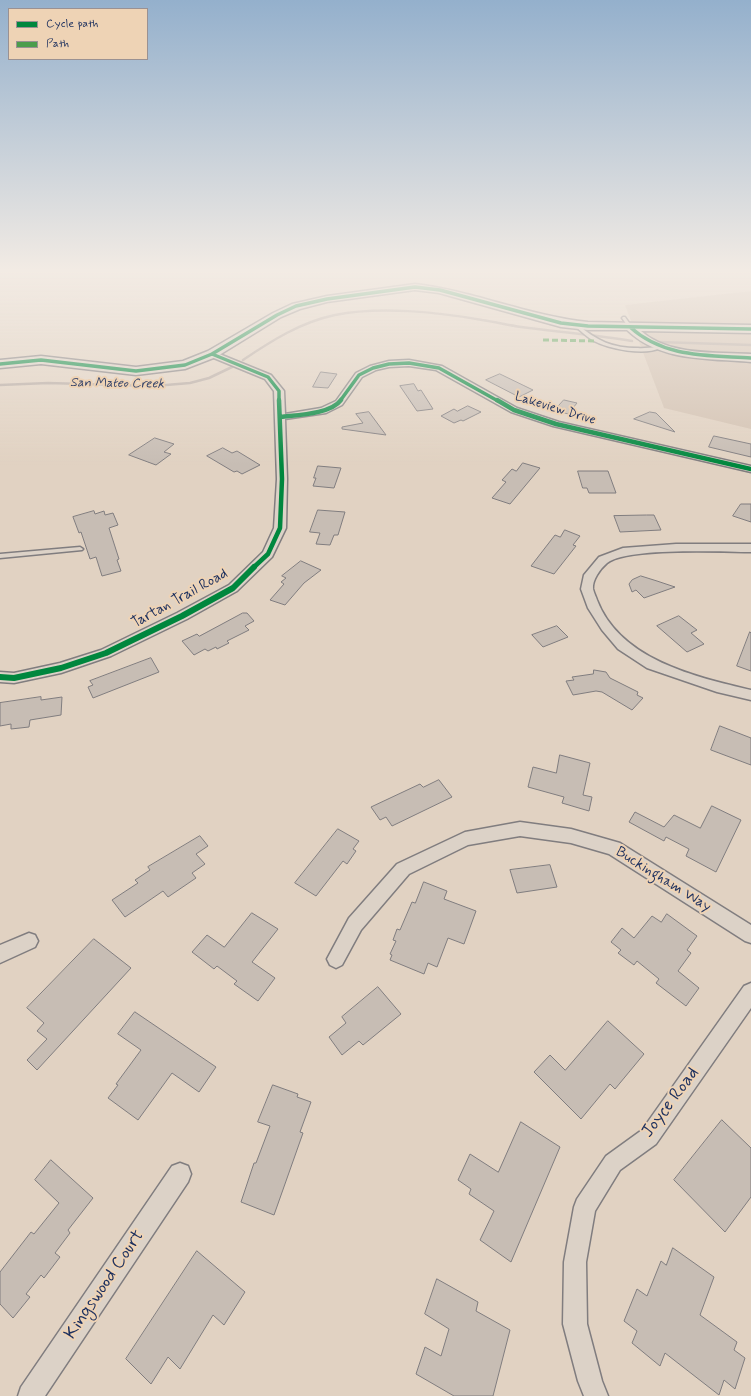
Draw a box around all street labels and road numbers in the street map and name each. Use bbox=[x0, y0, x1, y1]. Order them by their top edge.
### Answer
street label: Lakeview Drive bbox=[513, 389, 597, 429]
street label: Tartan Trail Road bbox=[129, 565, 231, 633]
street label: Buckingham Way bbox=[612, 843, 714, 917]
street label: Joyce Road bbox=[638, 1064, 704, 1142]
street label: Kingswood Court bbox=[60, 1226, 150, 1344]

